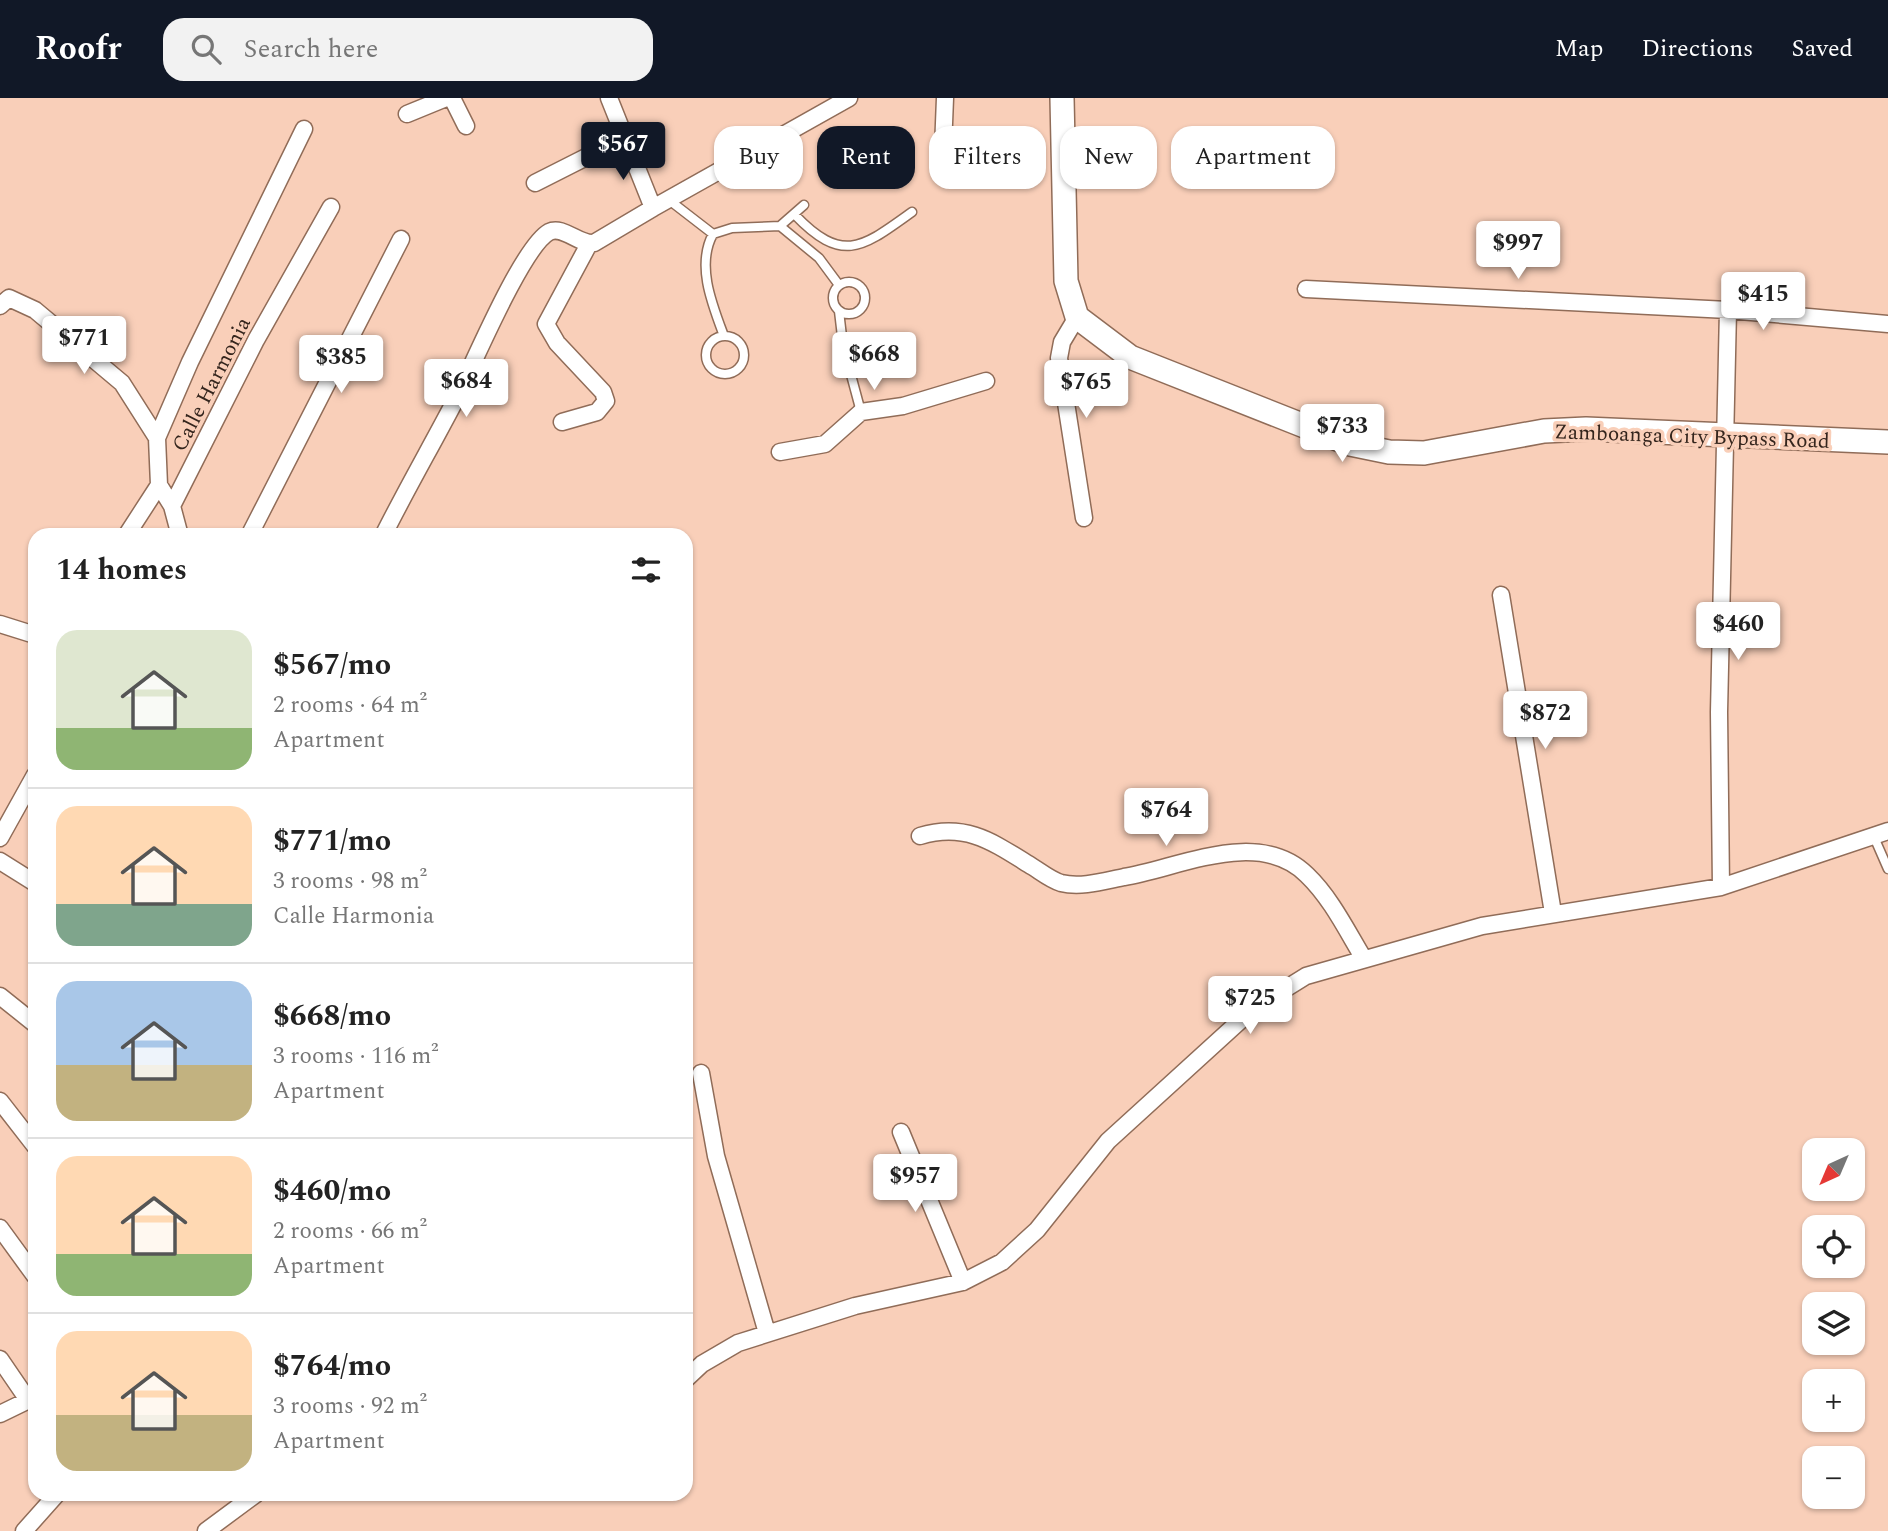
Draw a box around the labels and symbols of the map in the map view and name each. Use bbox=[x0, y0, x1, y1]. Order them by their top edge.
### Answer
pin: $567 bbox=[582, 122, 664, 182]
pin: $997 bbox=[1477, 222, 1559, 281]
pin: $415 bbox=[1722, 272, 1804, 332]
street label: Calle Harmonia bbox=[164, 311, 260, 457]
pin: $771 bbox=[43, 316, 125, 376]
pin: $668 bbox=[833, 332, 915, 392]
pin: $385 bbox=[300, 336, 382, 395]
pin: $684 bbox=[425, 360, 507, 419]
pin: $765 bbox=[1045, 360, 1127, 420]
pin: $733 bbox=[1301, 404, 1383, 464]
street label: Zamboanga City Bypass Road bbox=[1554, 416, 1830, 458]
pin: $460 bbox=[1697, 602, 1779, 662]
pin: $872 bbox=[1504, 692, 1586, 751]
pin: $764 bbox=[1125, 788, 1207, 848]
pin: $725 bbox=[1209, 976, 1291, 1036]
north arrow bbox=[1802, 1138, 1866, 1200]
pin: $957 bbox=[874, 1154, 956, 1214]

